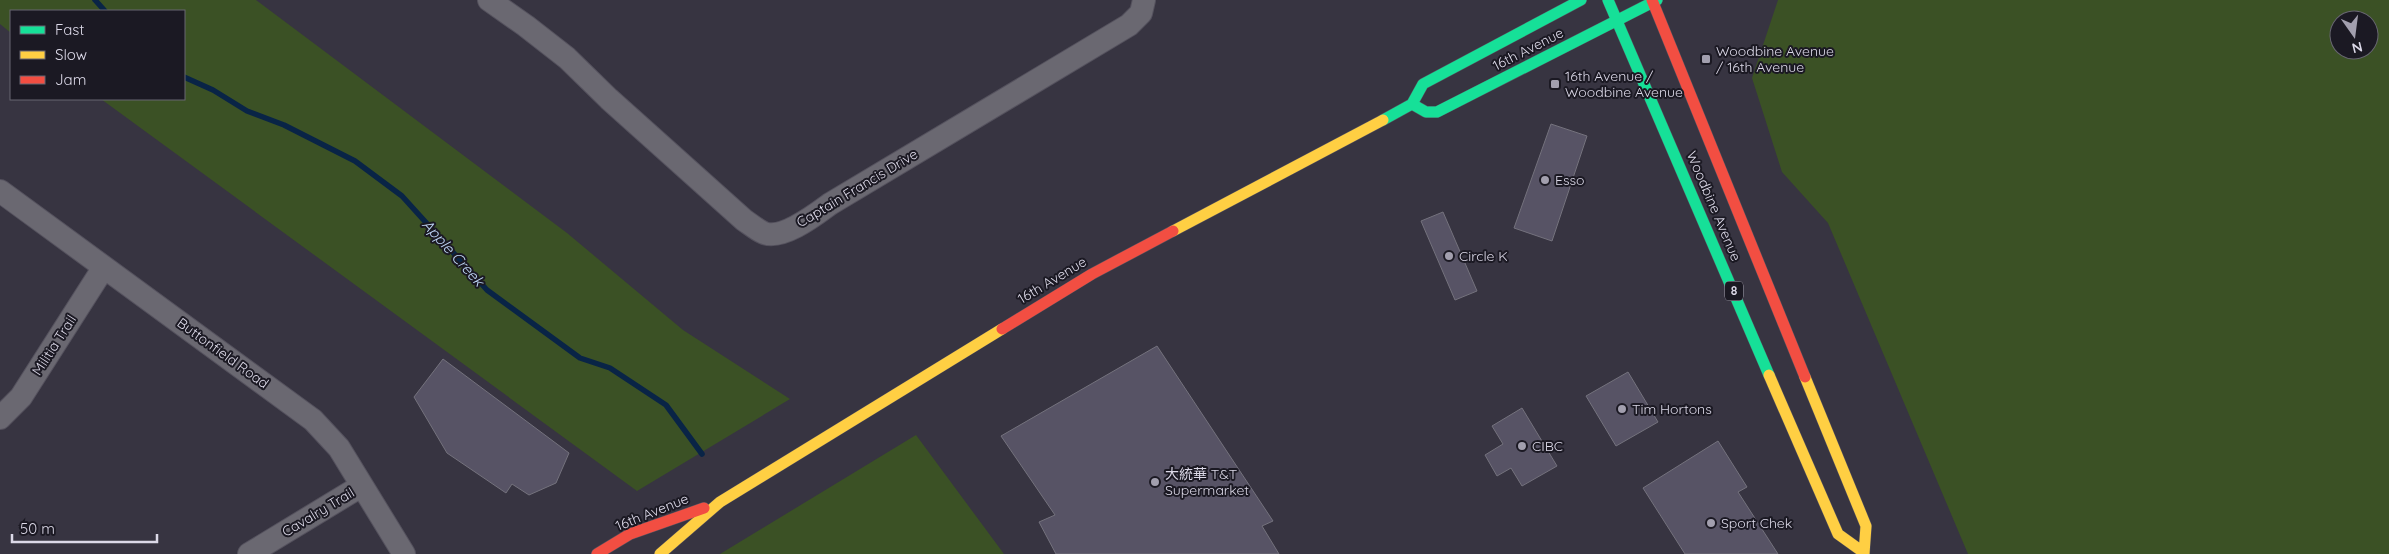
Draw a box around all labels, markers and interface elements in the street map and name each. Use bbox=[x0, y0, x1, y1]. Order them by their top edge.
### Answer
legend bbox=[10, 10, 185, 100]
north arrow bbox=[2329, 10, 2379, 60]
text: Fast bbox=[55, 20, 84, 39]
street label: 16th Avenue bbox=[1490, 23, 1567, 75]
text: N bbox=[2350, 38, 2364, 58]
place label: Woodbine Avenue / 16th Avenue bbox=[1716, 42, 1834, 76]
text: Slow bbox=[55, 45, 87, 64]
marker: Woodbine Avenue / 16th Avenue bbox=[1700, 53, 1712, 65]
place label: 16th Avenue / Woodbine Avenue bbox=[1565, 67, 1683, 101]
text: Jam bbox=[55, 70, 86, 89]
marker: 16th Avenue / Woodbine Avenue bbox=[1549, 78, 1561, 90]
street label: Captain Francis Drive bbox=[793, 145, 921, 231]
street label: Woodbine Avenue bbox=[1683, 148, 1745, 264]
place label: Esso bbox=[1555, 171, 1585, 189]
marker: Esso bbox=[1539, 174, 1551, 186]
water label: Apple Creek bbox=[418, 215, 490, 292]
place label: Circle K bbox=[1459, 247, 1508, 265]
marker: Circle K bbox=[1443, 250, 1455, 262]
street label: 16th Avenue bbox=[1014, 252, 1090, 308]
road number: 8 bbox=[1725, 282, 1743, 300]
street label: Militia Trail bbox=[28, 311, 80, 379]
street label: Buttonfield Road bbox=[174, 314, 272, 392]
place label: Tim Hortons bbox=[1632, 400, 1712, 418]
marker: Tim Hortons bbox=[1616, 403, 1628, 415]
place label: CIBC bbox=[1532, 437, 1563, 455]
marker: CIBC bbox=[1516, 440, 1528, 452]
place label: 大統華 T&T Supermarket bbox=[1165, 465, 1249, 499]
marker: 大統華 T&T Supermarket bbox=[1149, 476, 1161, 488]
street label: Cavalry Trail bbox=[279, 483, 357, 541]
street label: 16th Avenue bbox=[613, 489, 691, 535]
scale bar bbox=[12, 512, 158, 544]
place label: Sport Chek bbox=[1721, 514, 1792, 532]
marker: Sport Chek bbox=[1705, 517, 1717, 529]
text: 50 m bbox=[20, 519, 55, 538]

